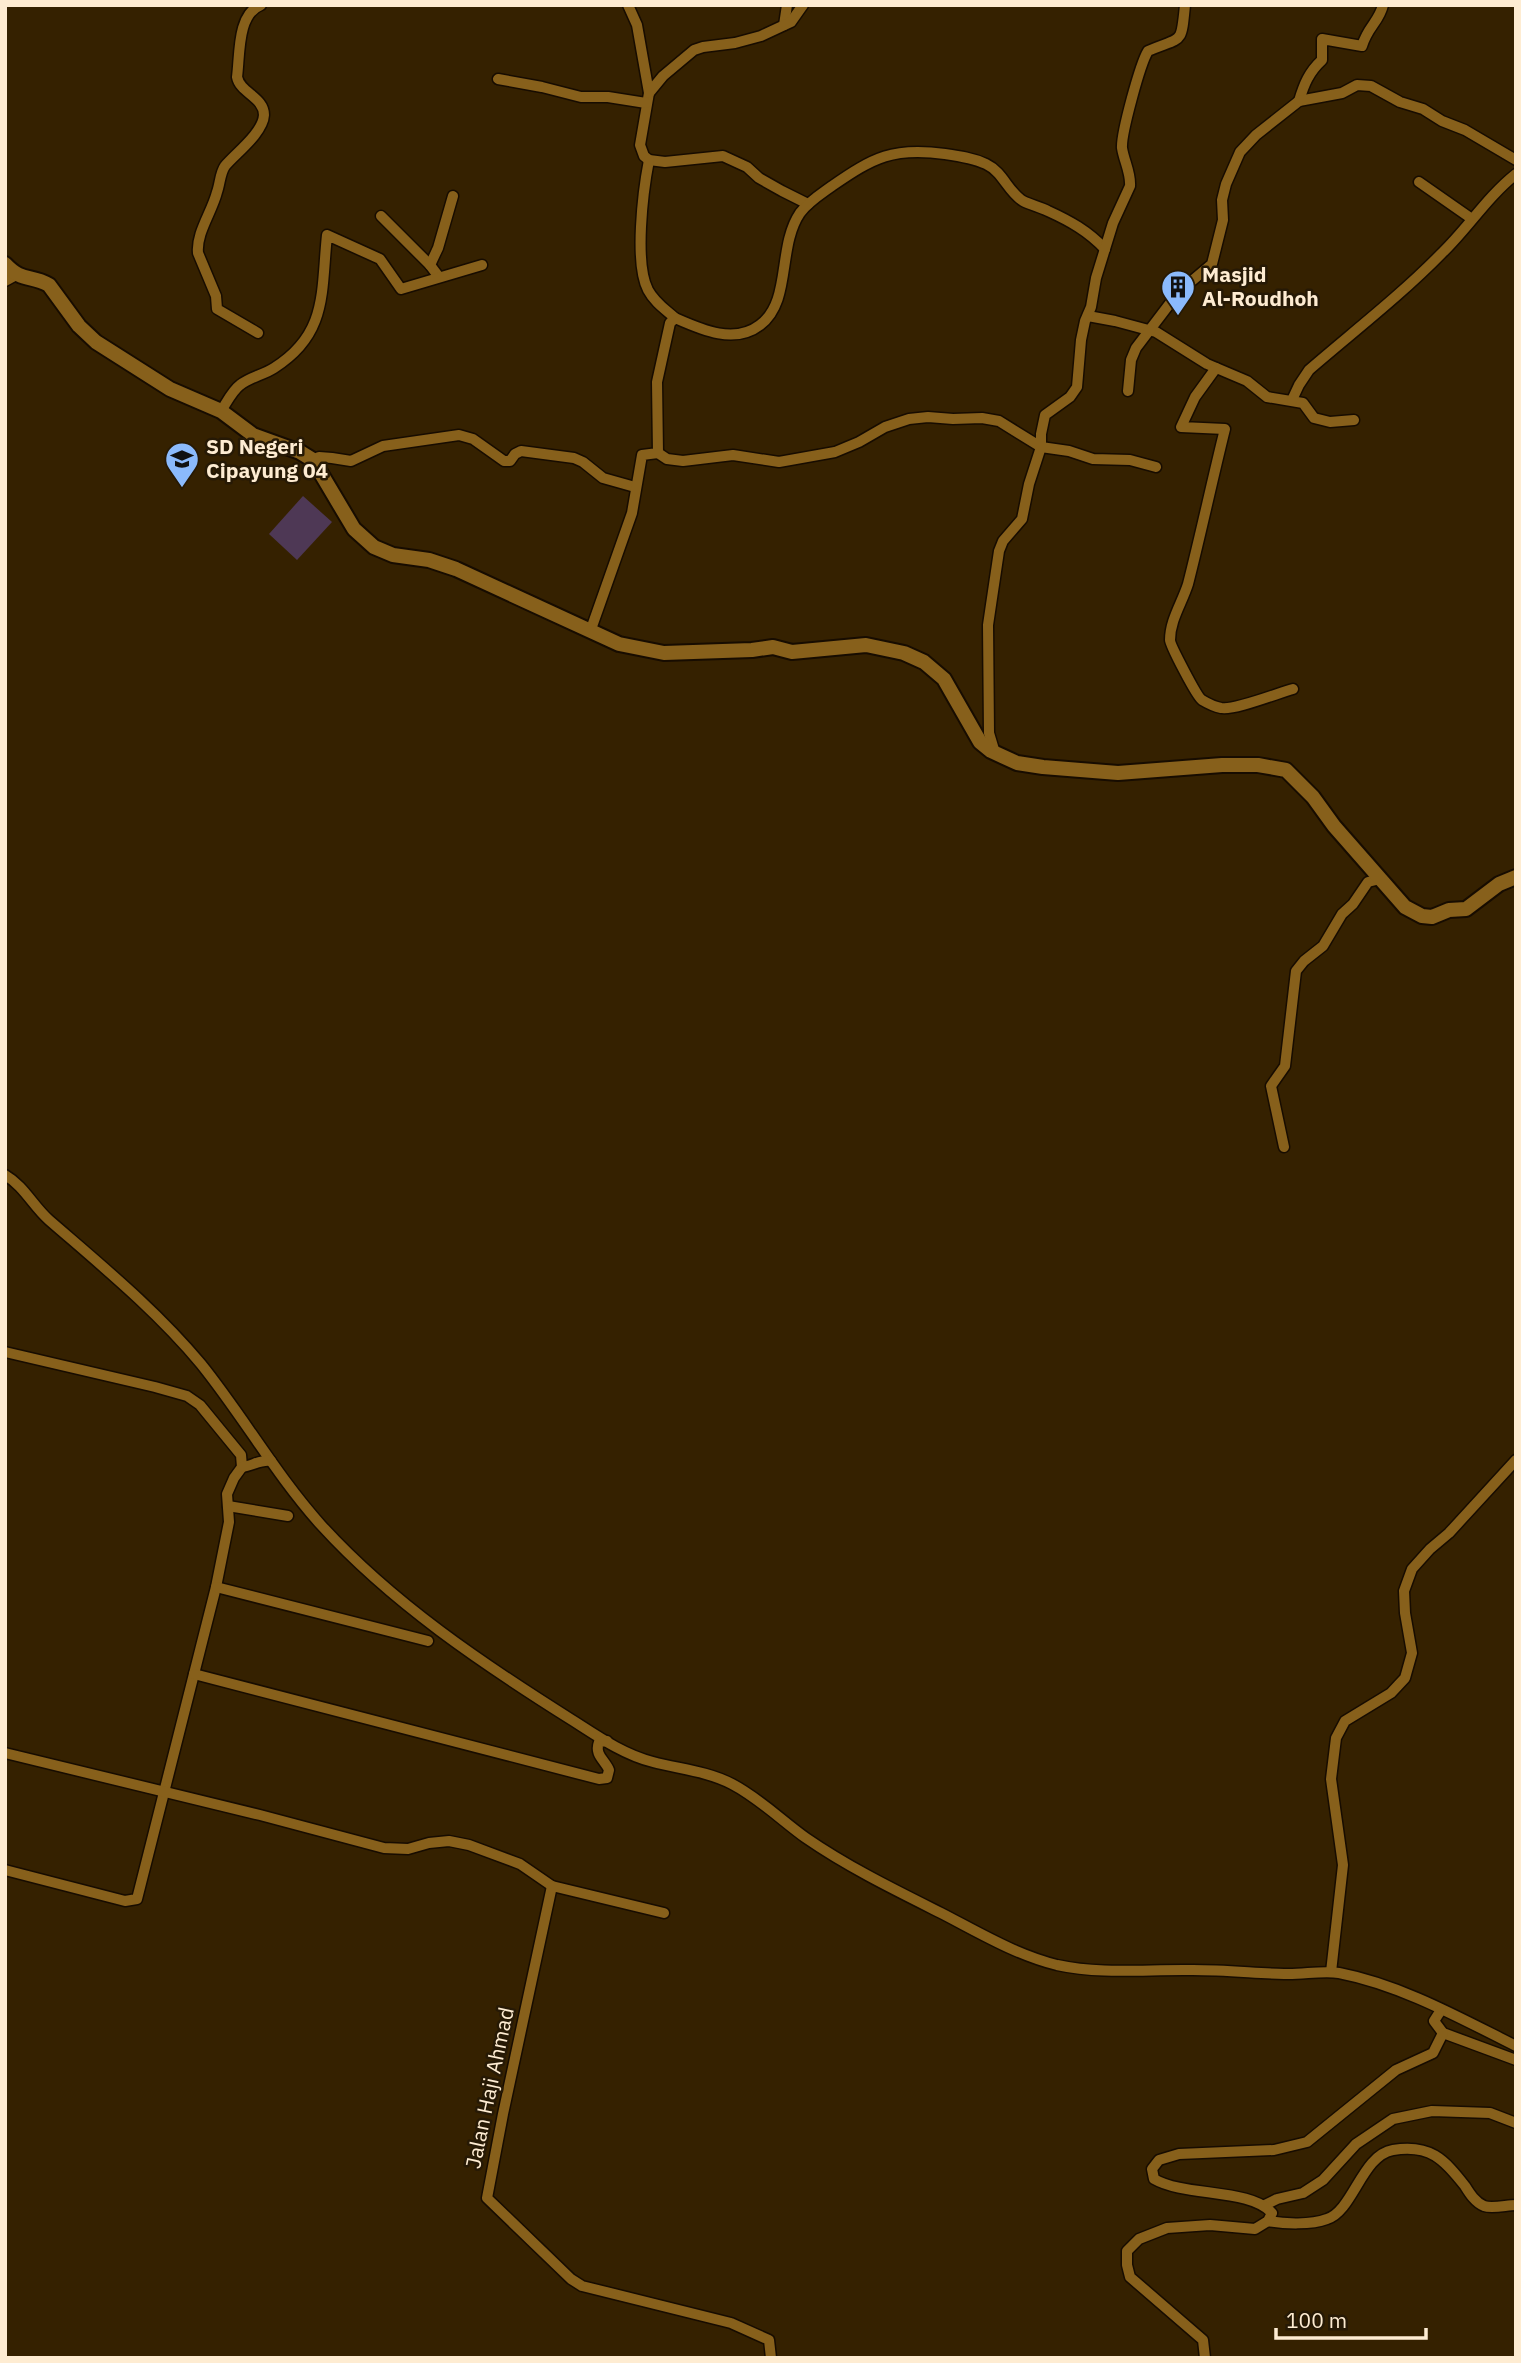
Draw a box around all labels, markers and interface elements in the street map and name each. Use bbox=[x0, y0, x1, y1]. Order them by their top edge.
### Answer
place label: Masjid Al-Roudhoh bbox=[1202, 260, 1319, 312]
building icon: Masjid Al-Roudhoh bbox=[1159, 268, 1197, 317]
place label: SD Negeri Cipayung 04 bbox=[206, 432, 328, 484]
school or university icon: SD Negeri Cipayung 04 bbox=[163, 440, 201, 489]
street label: Jalan Haji Ahmad bbox=[458, 2004, 520, 2171]
scale bar bbox=[1276, 2296, 1426, 2340]
text: 100 m bbox=[1286, 2306, 1347, 2334]

